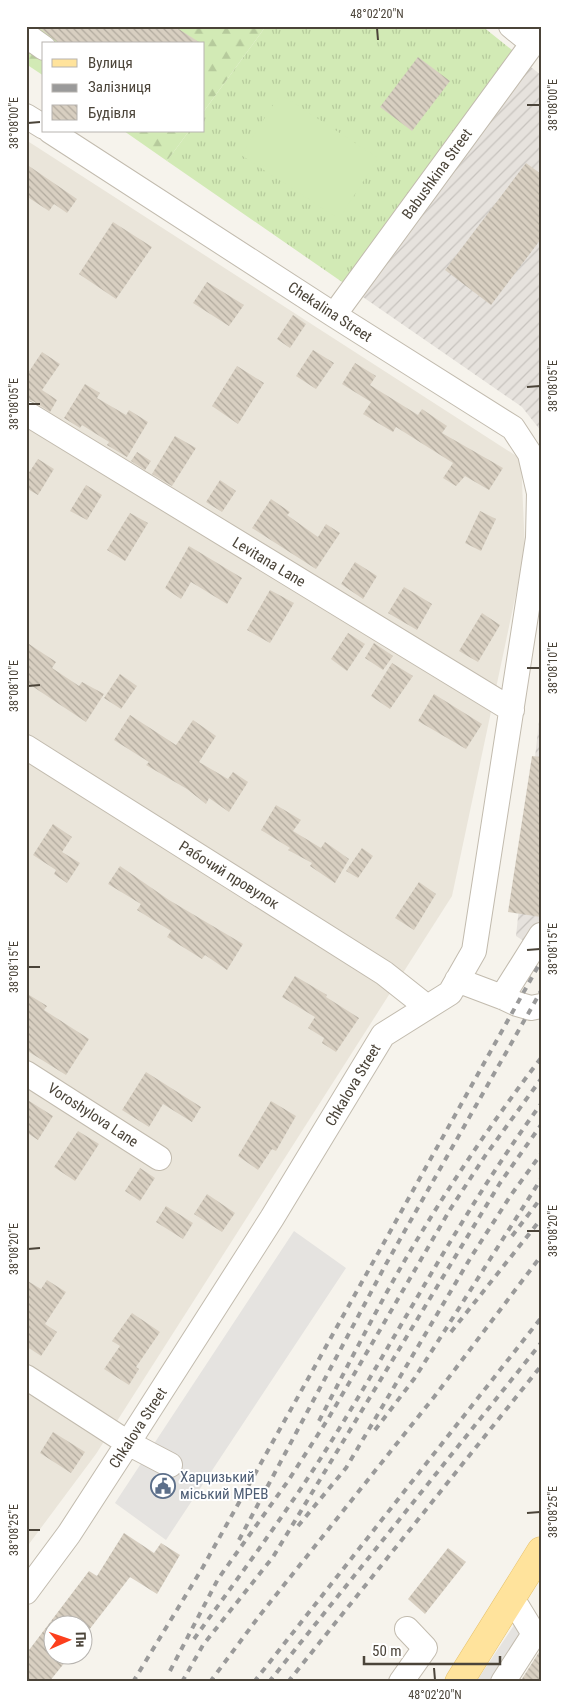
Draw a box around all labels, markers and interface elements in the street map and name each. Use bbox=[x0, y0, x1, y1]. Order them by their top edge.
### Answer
text: 48°02'20"N bbox=[350, 7, 404, 21]
legend bbox=[42, 42, 205, 132]
text: Вулиця bbox=[88, 54, 133, 72]
text: Залізниця bbox=[88, 78, 151, 96]
text: 38°08'00"E bbox=[546, 79, 560, 131]
text: 38°08'00"E bbox=[7, 97, 21, 149]
text: Будівля bbox=[88, 104, 136, 122]
street label: Babushkina Street bbox=[398, 125, 476, 223]
street label: Chekalina Street bbox=[285, 278, 375, 346]
text: 38°08'05"E bbox=[546, 360, 560, 412]
text: 38°08'05"E bbox=[7, 378, 21, 430]
street label: Levitana Lane bbox=[229, 533, 309, 591]
text: 38°08'10"E bbox=[546, 642, 560, 694]
text: 38°08'10"E bbox=[7, 660, 21, 712]
street label: Рабочий провулок bbox=[176, 837, 282, 913]
text: 38°08'15"E bbox=[546, 923, 560, 975]
text: 38°08'15"E bbox=[7, 941, 21, 993]
street label: Chkalova Street bbox=[321, 1041, 385, 1129]
street label: Voroshylova Lane bbox=[44, 1079, 142, 1151]
text: 38°08'20"E bbox=[546, 1205, 560, 1257]
text: 38°08'20"E bbox=[7, 1223, 21, 1275]
street label: Chkalova Street bbox=[105, 1384, 171, 1472]
place label: Харцизький міський МРЕВ bbox=[180, 1468, 268, 1503]
public building icon: Харцизький міський МРЕВ bbox=[150, 1473, 176, 1499]
text: 38°08'25"E bbox=[546, 1486, 560, 1538]
text: 38°08'25"E bbox=[7, 1504, 21, 1556]
north arrow bbox=[42, 1616, 92, 1666]
text: Пн bbox=[73, 1631, 89, 1648]
scale bar bbox=[364, 1633, 501, 1665]
text: 50 m bbox=[372, 1642, 402, 1660]
text: 48°02'20"N bbox=[408, 1688, 462, 1702]

